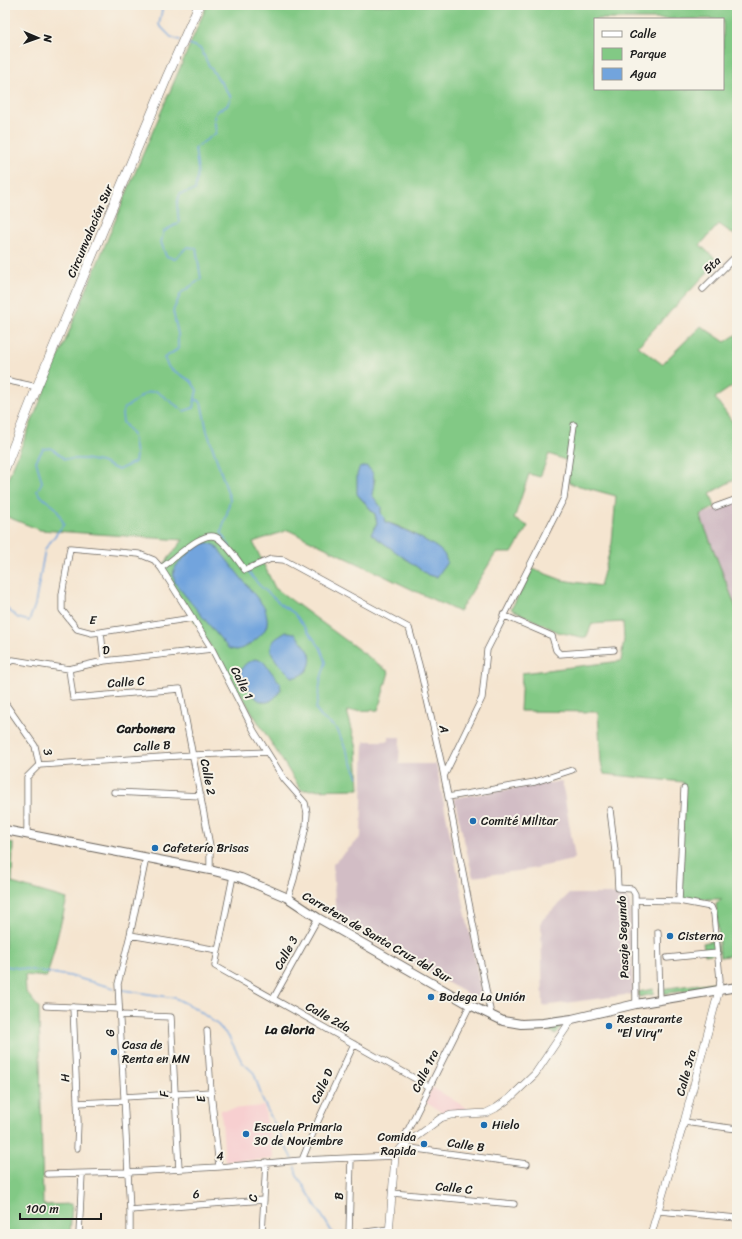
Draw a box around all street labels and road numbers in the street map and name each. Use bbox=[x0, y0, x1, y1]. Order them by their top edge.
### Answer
street label: Circunvalación Sur bbox=[60, 180, 120, 281]
street label: 5ta bbox=[698, 251, 726, 279]
street label: E bbox=[89, 609, 99, 631]
street label: D bbox=[101, 638, 112, 661]
street label: Calle 1 bbox=[224, 663, 260, 703]
street label: Calle C bbox=[107, 669, 146, 695]
street label: A bbox=[432, 722, 456, 735]
street label: Calle B bbox=[133, 734, 172, 758]
street label: 3 bbox=[37, 746, 60, 758]
street label: Calle 2 bbox=[194, 757, 222, 797]
street label: Carretera de Santa Cruz del Sur bbox=[298, 885, 457, 989]
street label: Pasaje Segundo bbox=[611, 895, 635, 979]
street label: Calle 3 bbox=[268, 931, 305, 974]
street label: Calle 2da bbox=[301, 996, 355, 1038]
street label: G bbox=[99, 1028, 121, 1037]
street label: Calle 1ra bbox=[405, 1046, 445, 1096]
street label: Calle 3ra bbox=[669, 1047, 703, 1099]
street label: Calle D bbox=[304, 1064, 340, 1107]
street label: H bbox=[54, 1073, 76, 1083]
street label: F bbox=[153, 1090, 175, 1098]
street label: E bbox=[190, 1093, 212, 1103]
street label: Calle B bbox=[446, 1132, 486, 1159]
street label: 4 bbox=[215, 1145, 225, 1167]
street label: Calle C bbox=[435, 1175, 474, 1201]
street label: 6 bbox=[192, 1183, 200, 1205]
street label: B bbox=[328, 1191, 350, 1200]
street label: C bbox=[242, 1193, 264, 1202]

